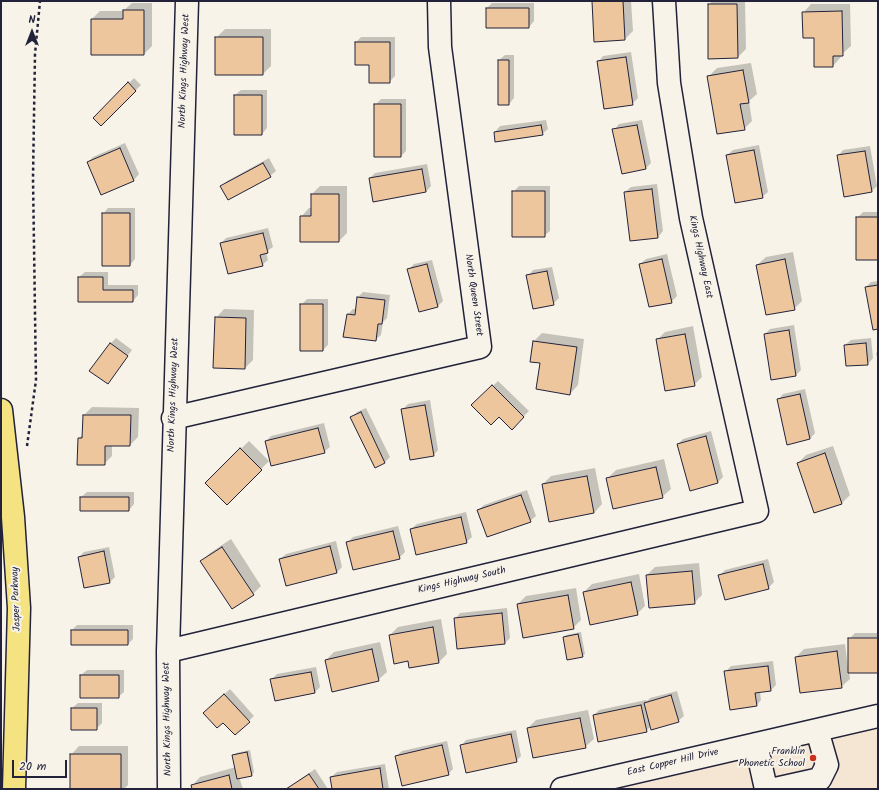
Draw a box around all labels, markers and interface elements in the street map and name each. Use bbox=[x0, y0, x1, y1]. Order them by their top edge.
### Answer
text: N bbox=[29, 11, 35, 29]
north arrow bbox=[12, 12, 52, 52]
street label: North Kings Highway West bbox=[177, 14, 193, 128]
street label: Kings Highway East bbox=[685, 214, 715, 300]
street label: North Queen Street bbox=[461, 253, 485, 337]
street label: North Kings Highway West bbox=[166, 338, 182, 452]
street label: Kings Highway South bbox=[417, 565, 507, 597]
street label: Jasper Parkway bbox=[10, 567, 24, 631]
street label: North Kings Highway West bbox=[161, 662, 175, 776]
place label: Franklin Phonetic School bbox=[739, 746, 805, 770]
street label: East Copper Hill Drive bbox=[626, 747, 720, 779]
scale bar bbox=[14, 752, 69, 778]
marker: Franklin Phonetic School bbox=[808, 753, 818, 763]
text: 20 m bbox=[19, 757, 46, 776]

